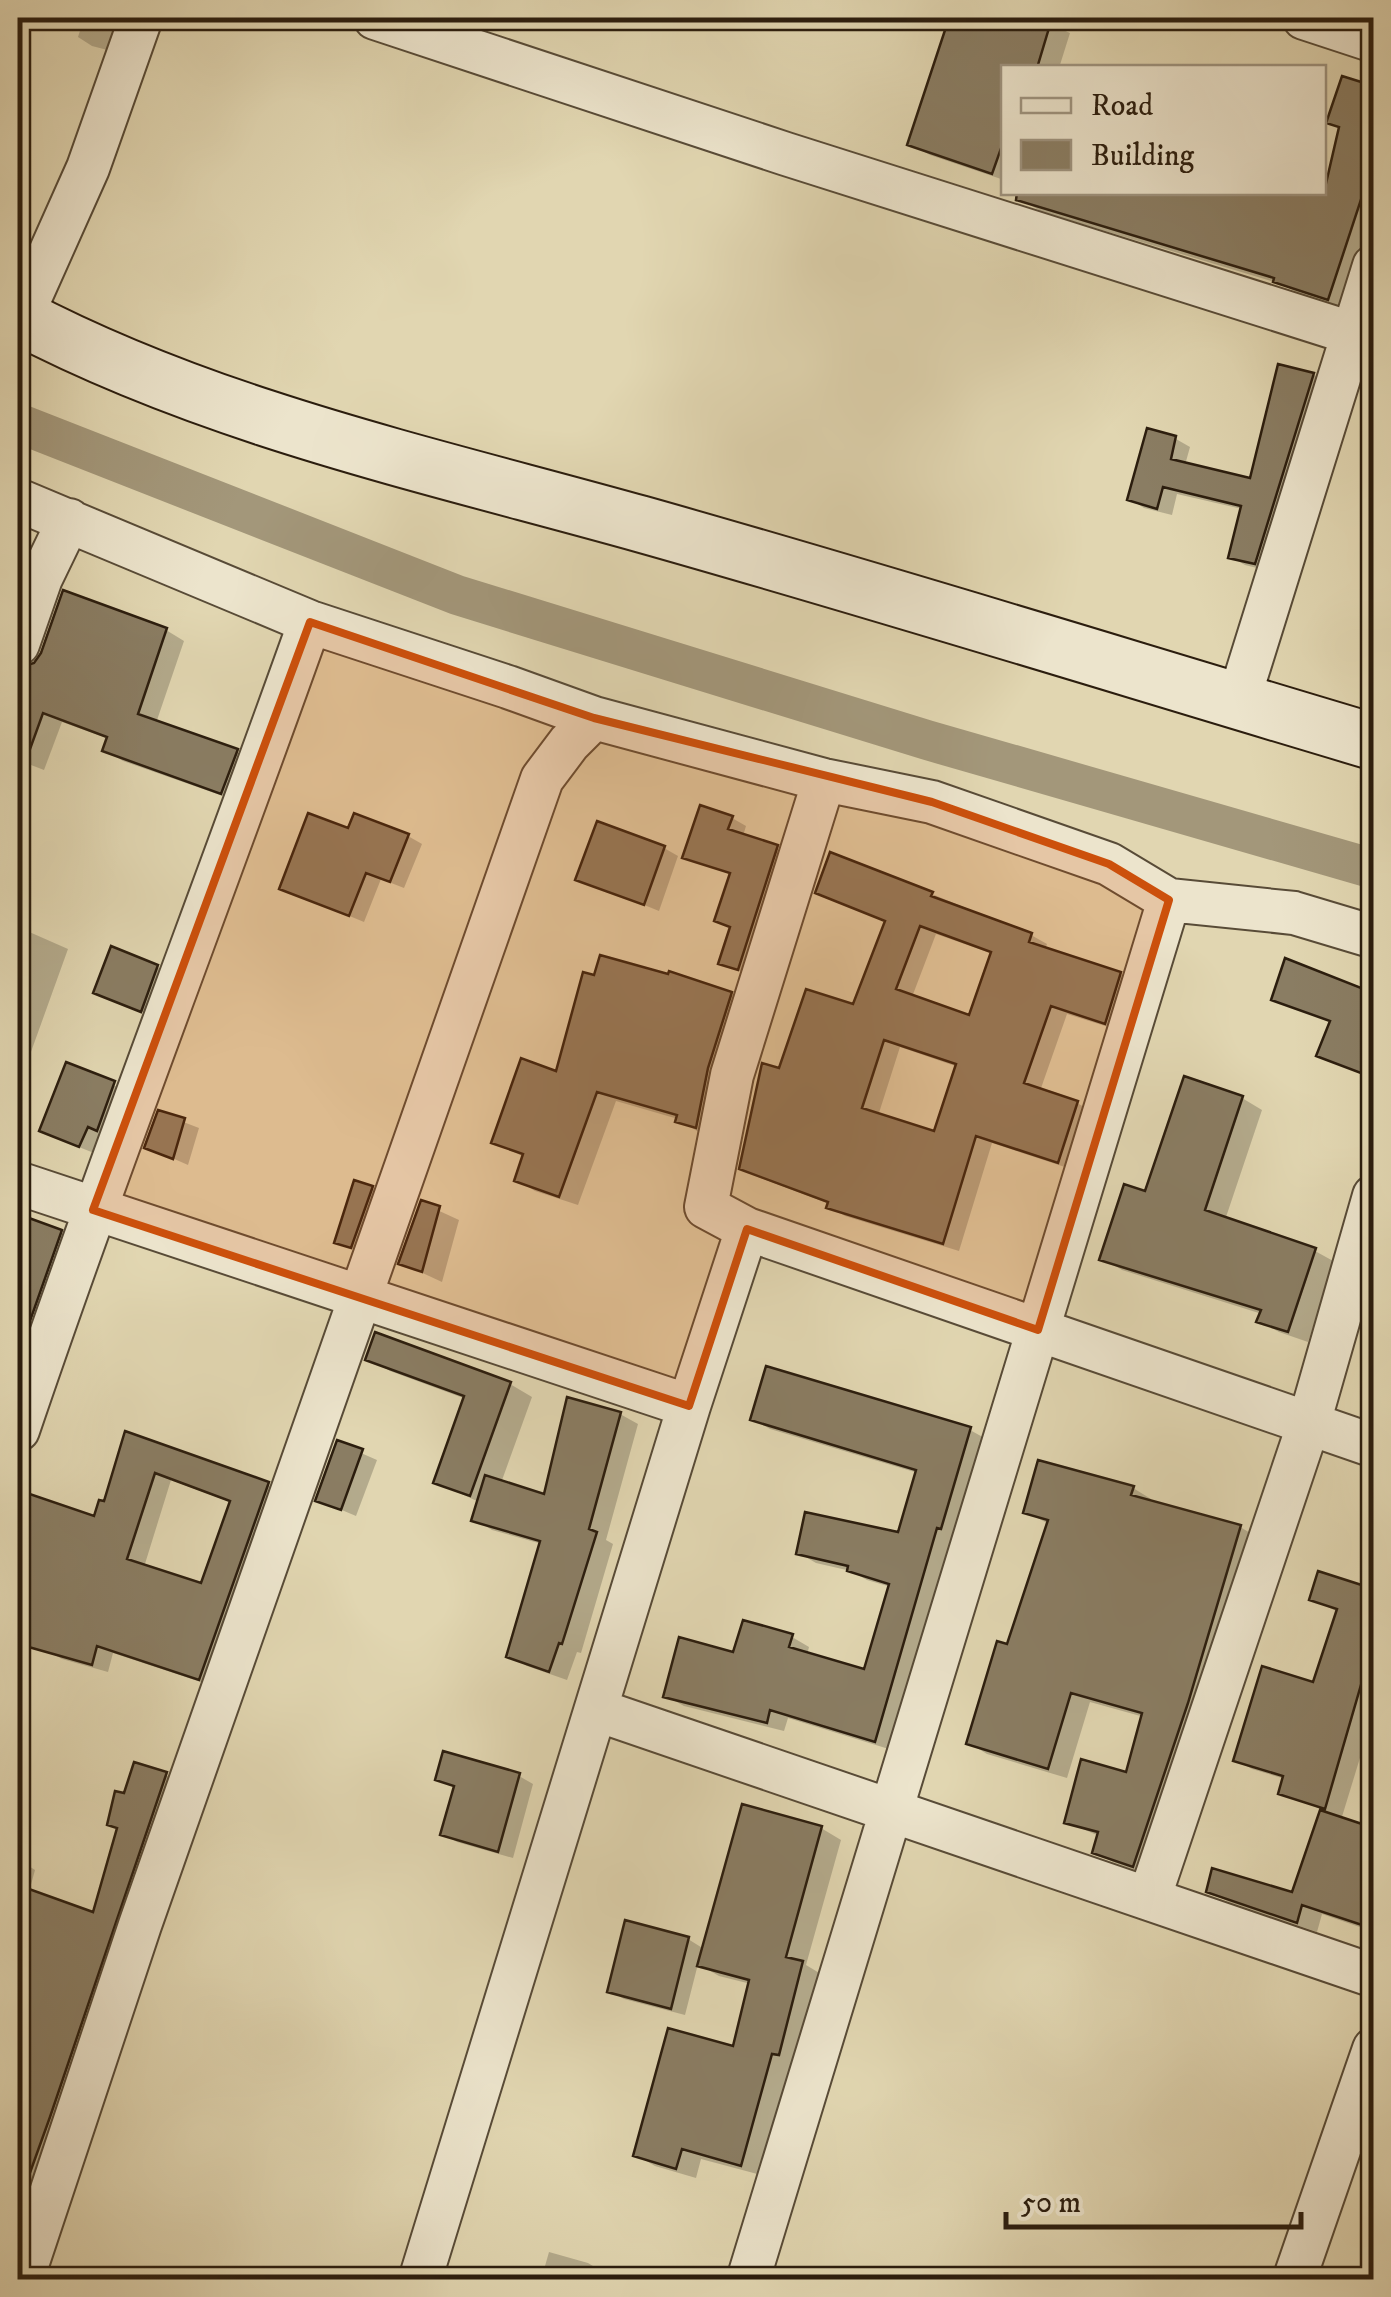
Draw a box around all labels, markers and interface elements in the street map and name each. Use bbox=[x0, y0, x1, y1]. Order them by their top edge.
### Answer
legend bbox=[1001, 65, 1326, 195]
text: Road bbox=[1091, 88, 1153, 125]
text: Building bbox=[1091, 138, 1195, 175]
scale bar bbox=[1006, 2167, 1301, 2229]
text: 50 m bbox=[1021, 2185, 1081, 2222]

